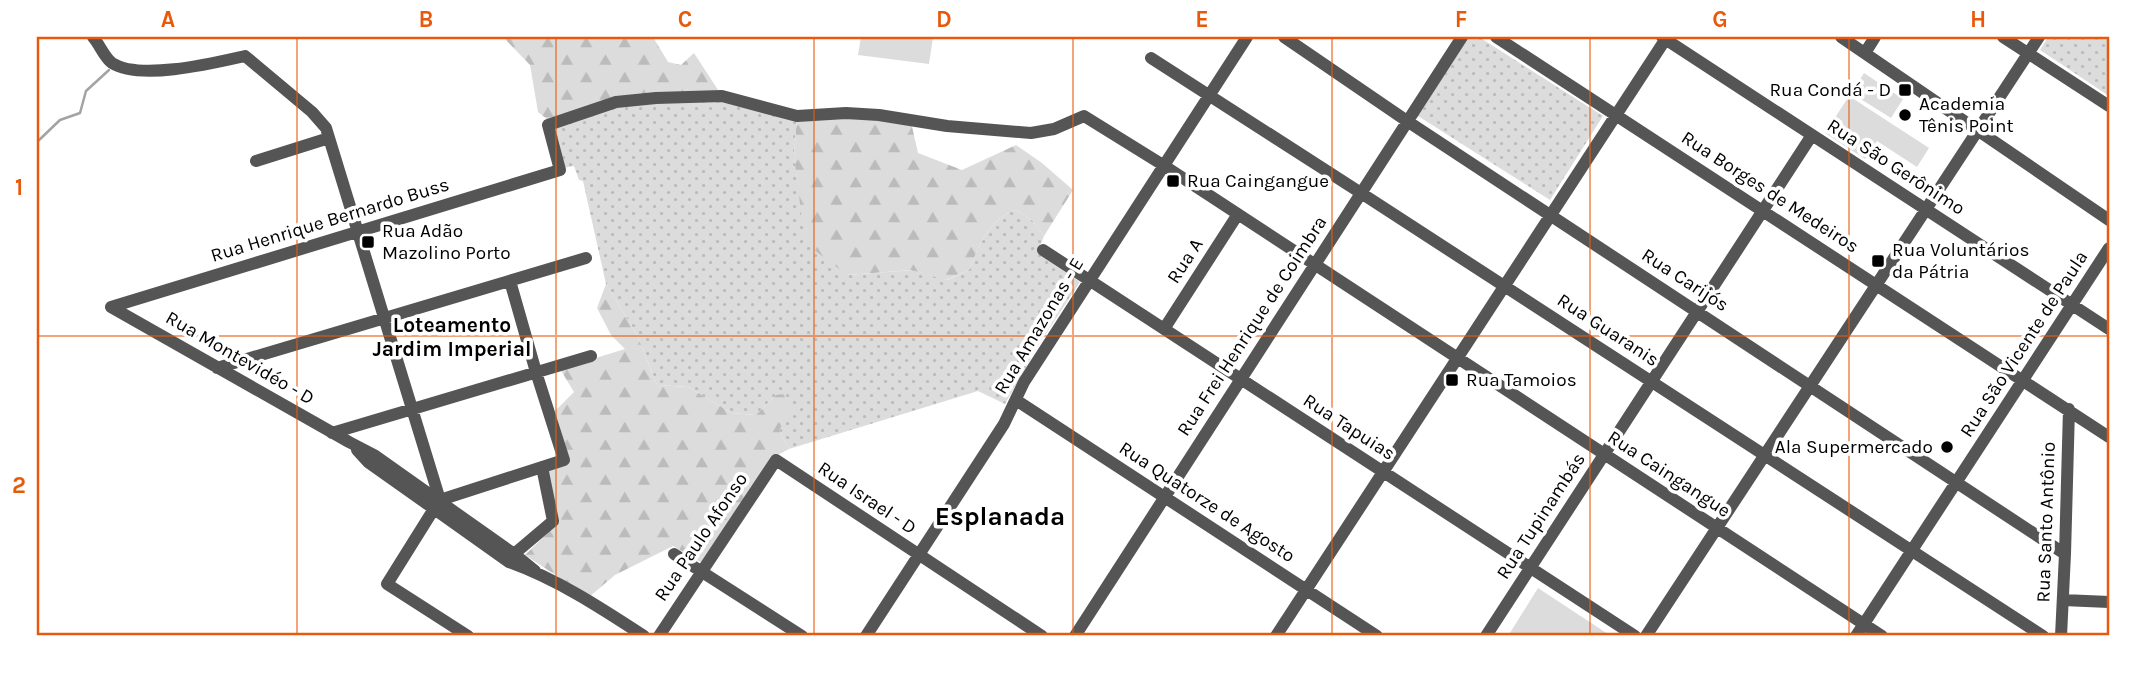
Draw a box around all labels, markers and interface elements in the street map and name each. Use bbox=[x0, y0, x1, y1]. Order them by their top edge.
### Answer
text: A bbox=[161, 6, 175, 33]
text: B bbox=[419, 6, 433, 33]
text: C bbox=[678, 6, 692, 33]
text: D bbox=[936, 6, 952, 33]
text: E bbox=[1195, 6, 1209, 33]
text: F bbox=[1455, 6, 1467, 33]
text: G bbox=[1712, 6, 1728, 33]
text: H bbox=[1970, 6, 1986, 33]
place label: Rua Condá - D bbox=[1769, 79, 1891, 101]
marker: Rua Condá - D bbox=[1897, 82, 1913, 98]
place label: Academia Tênis Point bbox=[1919, 93, 2014, 137]
marker: Academia Tênis Point bbox=[1897, 107, 1913, 123]
street label: Rua São Gerônimo bbox=[1823, 114, 1969, 220]
street label: Rua Borges de Medeiros bbox=[1677, 126, 1863, 258]
place label: Rua Caingangue bbox=[1187, 170, 1329, 192]
street label: Rua Henrique Bernardo Buss bbox=[208, 173, 452, 267]
marker: Rua Caingangue bbox=[1165, 173, 1181, 189]
text: 1 bbox=[15, 174, 23, 201]
street label: Rua Frei Henrique de Coimbra bbox=[1173, 212, 1331, 440]
place label: Rua Adão Mazolino Porto bbox=[382, 220, 511, 264]
marker: Rua Adão Mazolino Porto bbox=[360, 234, 376, 250]
street label: Rua A bbox=[1162, 234, 1208, 288]
place label: Rua Voluntários da Pátria bbox=[1892, 239, 2029, 283]
street label: Rua Carijós bbox=[1637, 244, 1733, 316]
street label: Rua São Vicente de Paula bbox=[1956, 247, 2092, 441]
marker: Rua Voluntários da Pátria bbox=[1870, 253, 1886, 269]
street label: Rua Amazonas - E bbox=[990, 254, 1088, 398]
street label: Rua Guaranis bbox=[1553, 289, 1663, 371]
street label: Rua Montevidéo - D bbox=[162, 307, 318, 409]
district label: Loteamento Jardim Imperial bbox=[373, 313, 531, 361]
place label: Rua Tamoios bbox=[1466, 369, 1577, 391]
marker: Rua Tamoios bbox=[1444, 372, 1460, 388]
street label: Rua Tapuias bbox=[1299, 389, 1399, 465]
street label: Rua Caingangue bbox=[1603, 426, 1735, 522]
place label: Ala Supermercado bbox=[1775, 436, 1933, 458]
street label: Rua Quatorze de Agosto bbox=[1115, 437, 1299, 567]
marker: Ala Supermercado bbox=[1939, 439, 1955, 455]
street label: Rua Santo Antônio bbox=[2032, 441, 2060, 603]
street label: Rua Tupinambás bbox=[1492, 449, 1590, 583]
street label: Rua Israel - D bbox=[814, 457, 920, 539]
street label: Rua Paulo Afonso bbox=[650, 469, 752, 605]
text: 2 bbox=[12, 472, 26, 499]
district label: Esplanada bbox=[935, 501, 1065, 532]

